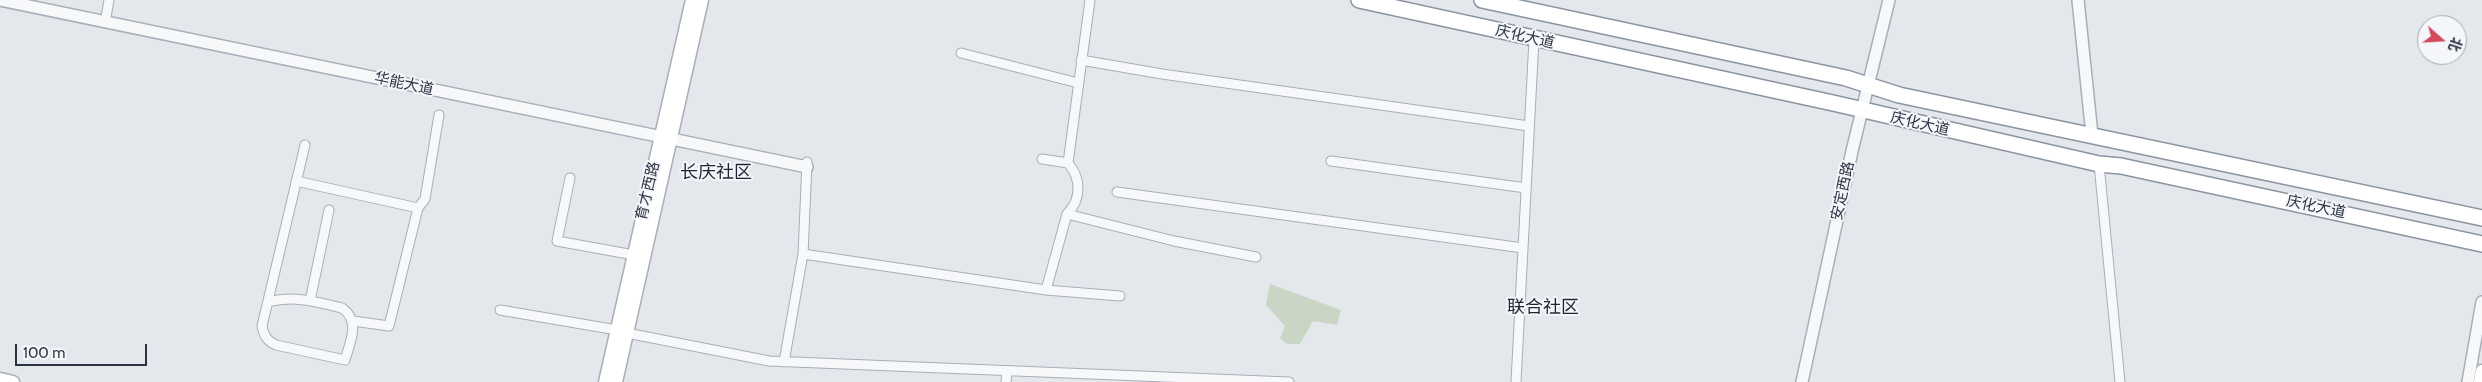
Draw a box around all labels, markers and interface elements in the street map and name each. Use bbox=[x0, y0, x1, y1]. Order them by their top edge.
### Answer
north arrow bbox=[2417, 15, 2467, 65]
street label: 庆化大道 bbox=[1494, 21, 1556, 53]
text: 北 bbox=[2444, 35, 2466, 54]
street label: 华能大道 bbox=[373, 69, 435, 99]
street label: 庆化大道 bbox=[1889, 108, 1951, 140]
street label: 育才西路 bbox=[632, 160, 664, 222]
street label: 安定西路 bbox=[1828, 160, 1858, 222]
district label: 长庆社区 bbox=[680, 162, 752, 184]
street label: 庆化大道 bbox=[2285, 192, 2347, 222]
district label: 联合社区 bbox=[1507, 297, 1579, 319]
scale bar bbox=[18, 334, 150, 366]
text: 100 m bbox=[23, 344, 65, 362]

